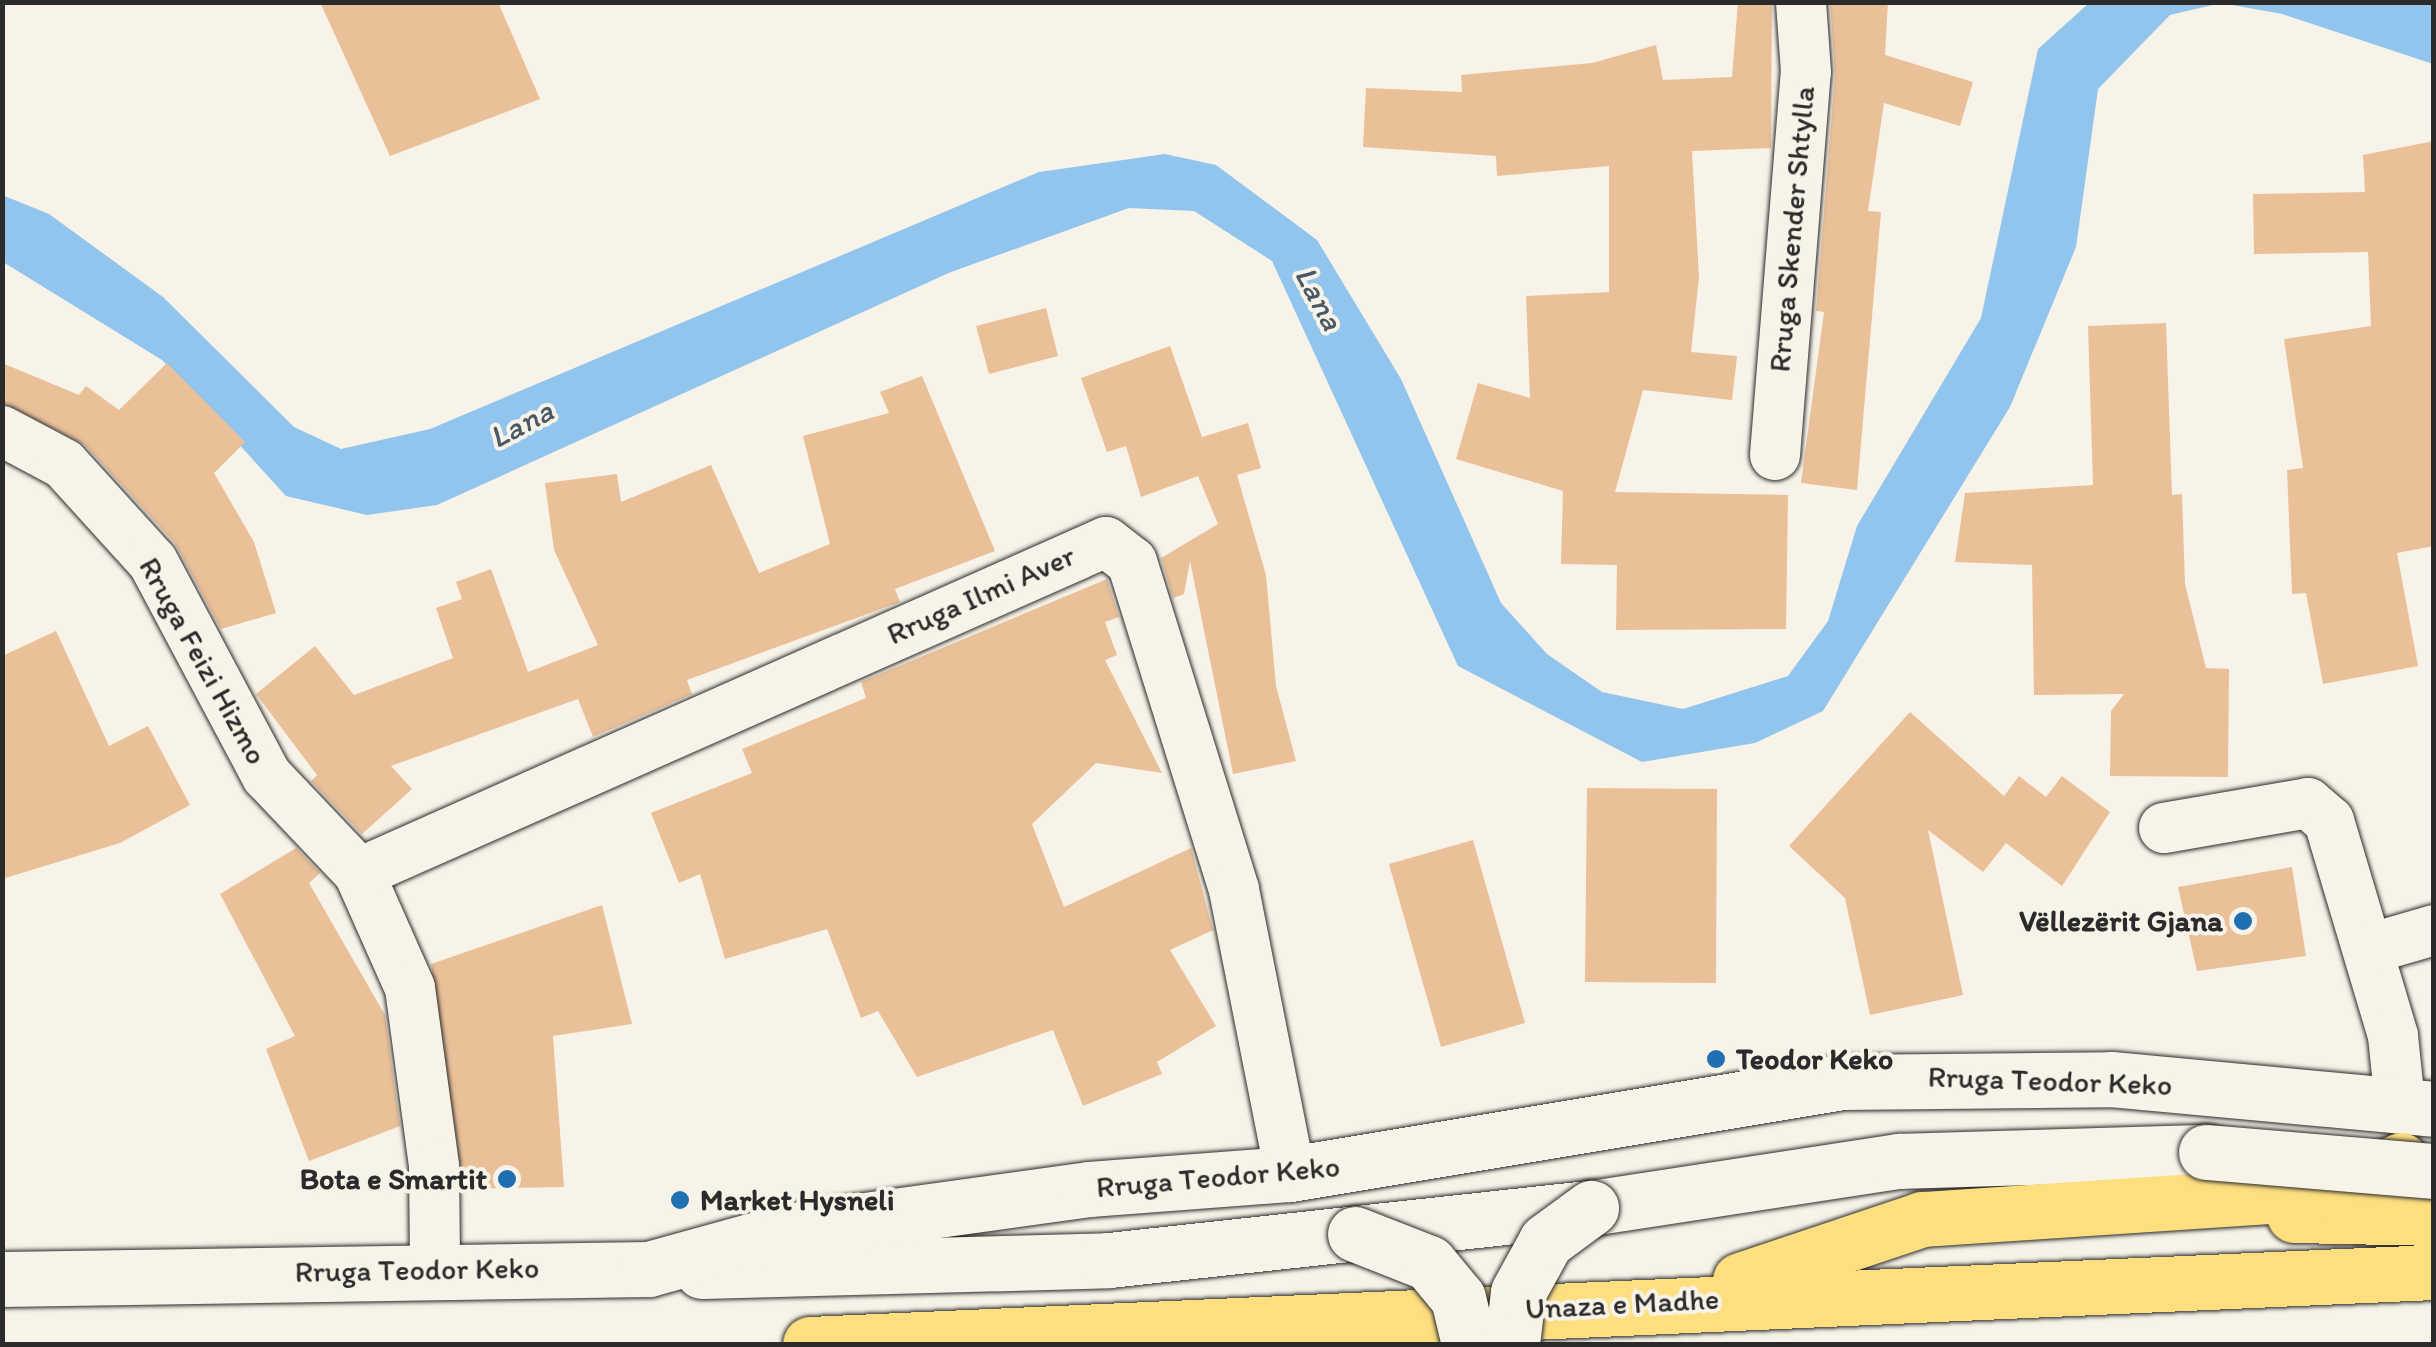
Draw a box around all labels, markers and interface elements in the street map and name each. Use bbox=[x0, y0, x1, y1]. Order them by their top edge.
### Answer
street label: Rruga Skender Shtylla bbox=[1762, 85, 1822, 373]
water label: Lana bbox=[1286, 260, 1352, 336]
water label: Lana bbox=[483, 391, 559, 457]
street label: Rruga Ilmi Aver bbox=[882, 538, 1080, 652]
street label: Rruga Feizi Hizmo bbox=[132, 552, 274, 770]
place label: Vëllezërit Gjana bbox=[2021, 903, 2223, 939]
marker: Vëllezërit Gjana bbox=[2232, 910, 2254, 932]
place label: Teodor Keko bbox=[1736, 1041, 1893, 1077]
marker: Teodor Keko bbox=[1705, 1048, 1727, 1070]
street label: Rruga Teodor Keko bbox=[1929, 1059, 2171, 1103]
street label: Rruga Teodor Keko bbox=[1097, 1149, 1339, 1205]
place label: Bota e Smartit bbox=[299, 1161, 487, 1197]
marker: Bota e Smartit bbox=[496, 1168, 518, 1190]
place label: Market Hysneli bbox=[700, 1182, 894, 1218]
marker: Market Hysneli bbox=[669, 1189, 691, 1211]
street label: Rruga Teodor Keko bbox=[296, 1250, 538, 1290]
street label: Unaza e Madhe bbox=[1524, 1281, 1720, 1327]

